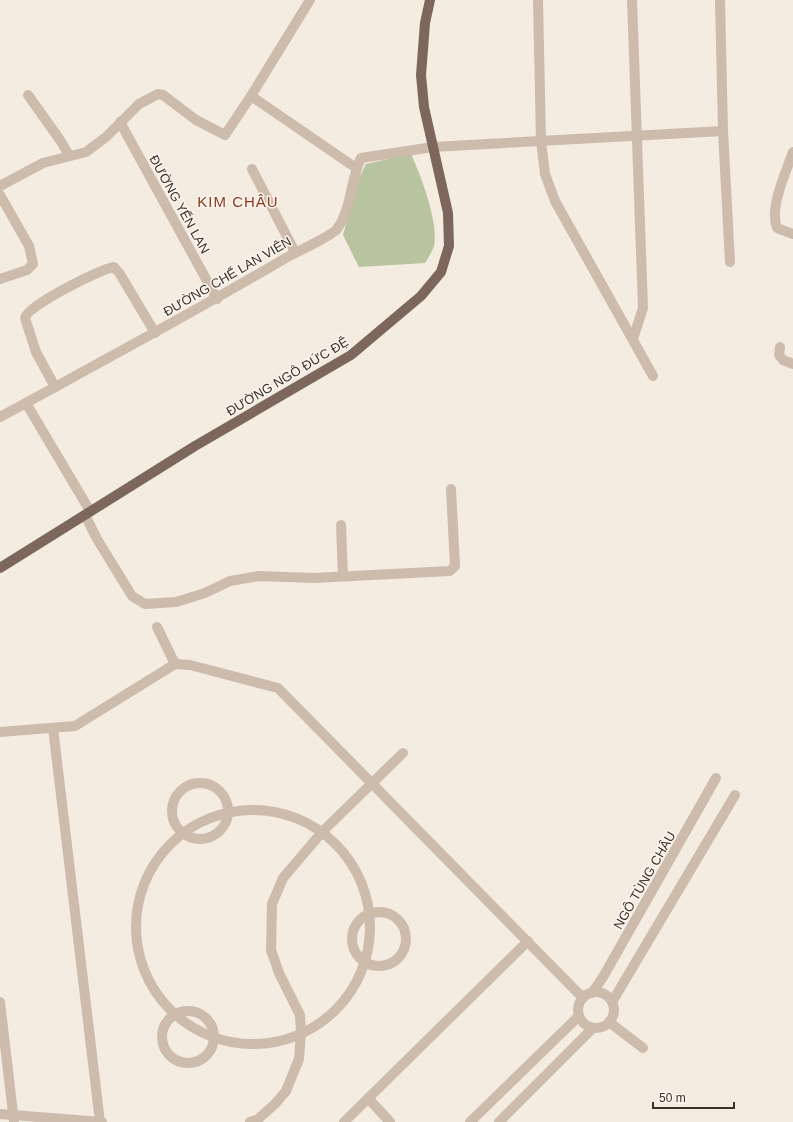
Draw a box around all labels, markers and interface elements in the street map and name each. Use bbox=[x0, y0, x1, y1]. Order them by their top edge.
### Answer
street label: ĐƯỜNG YẾN LAN bbox=[146, 152, 213, 256]
district label: KIM CHÂU bbox=[197, 193, 279, 210]
street label: ĐƯỜNG CHẾ LAN VIÊN bbox=[161, 234, 294, 319]
street label: ĐƯỜNG NGÔ ĐỨC ĐỆ bbox=[224, 334, 351, 419]
street label: NGÔ TÙNG CHÂU bbox=[610, 829, 678, 932]
scale bar bbox=[653, 1084, 734, 1110]
text: 50 m bbox=[659, 1091, 686, 1105]

